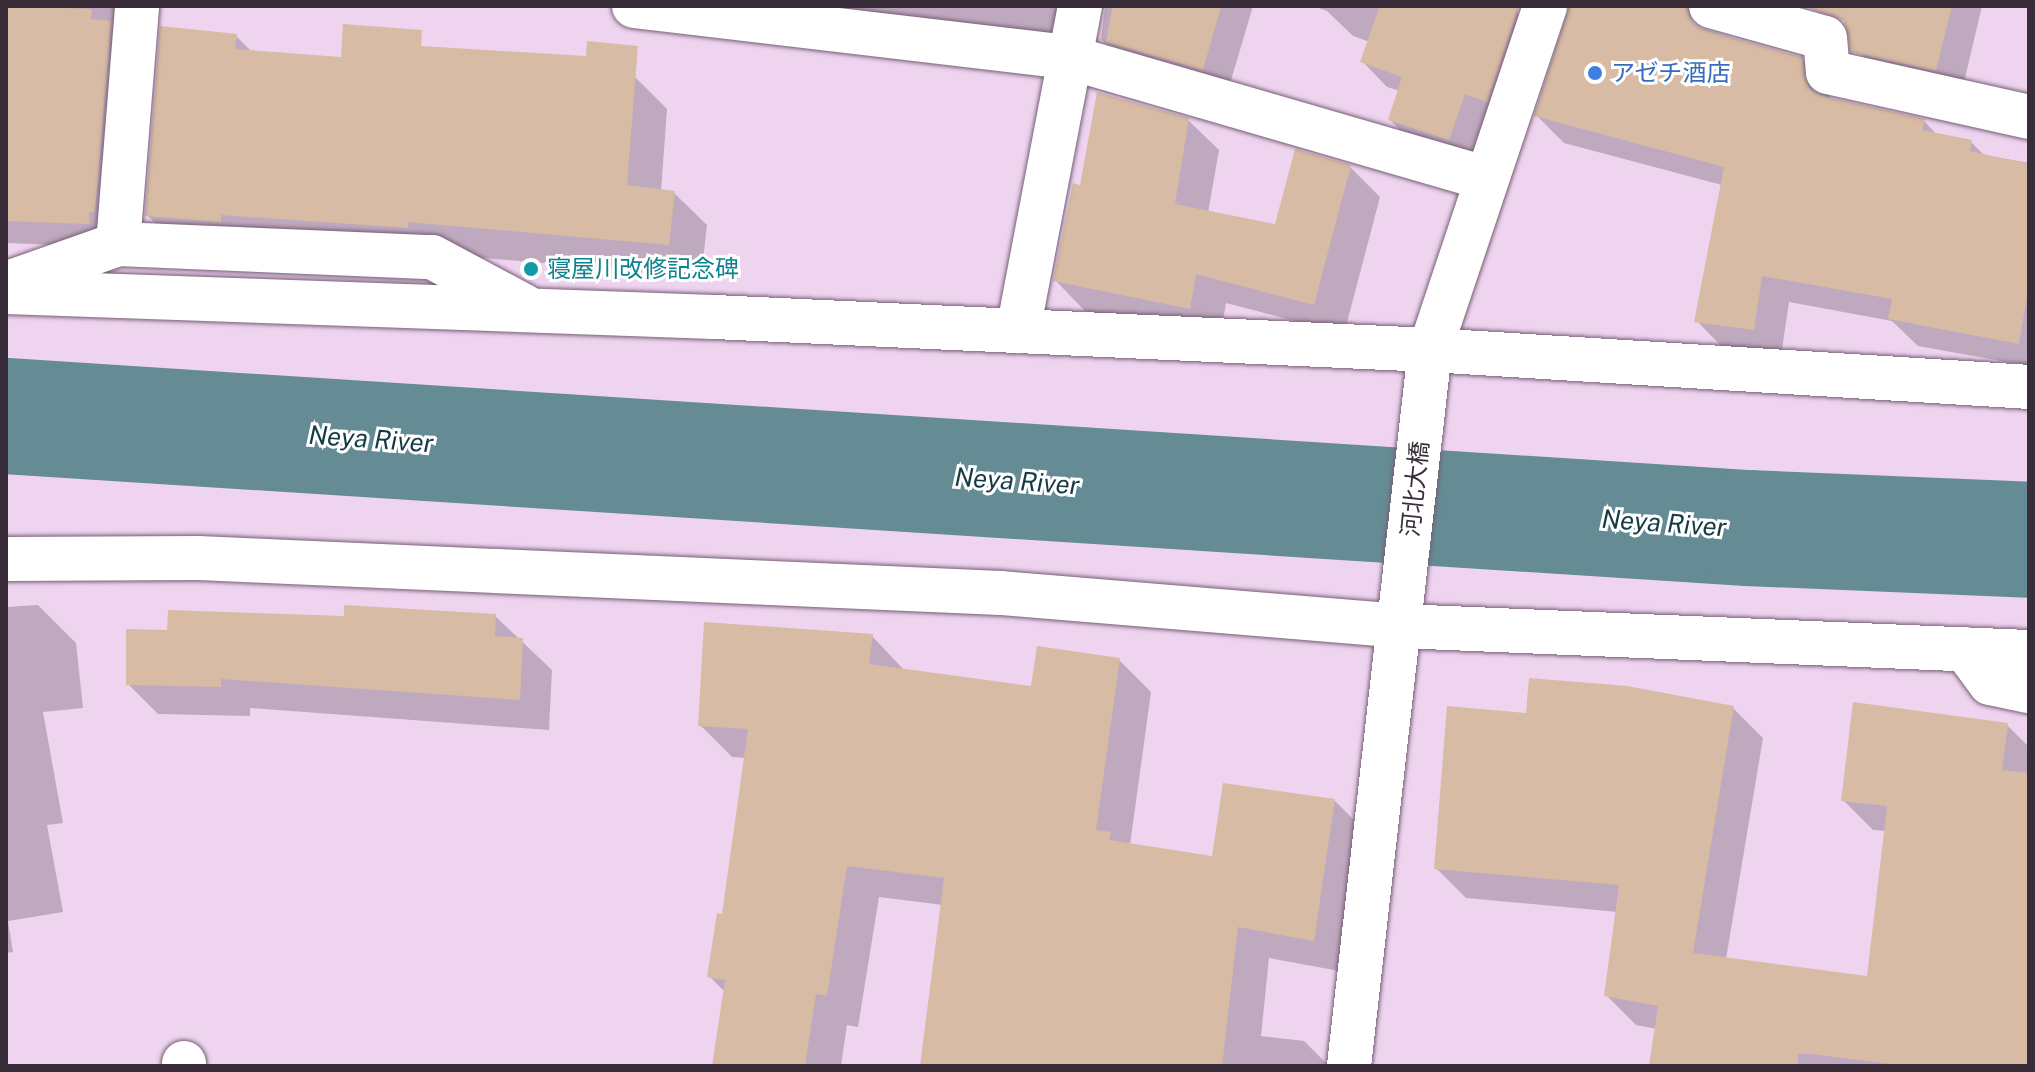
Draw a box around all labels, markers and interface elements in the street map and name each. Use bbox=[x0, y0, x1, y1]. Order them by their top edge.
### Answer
place label: アゼチ酒店 bbox=[1611, 59, 1731, 87]
marker: アゼチ酒店 bbox=[1586, 64, 1604, 82]
place label: 寝屋川改修記念碑 bbox=[547, 255, 739, 283]
marker: 寝屋川改修記念碑 bbox=[522, 260, 540, 278]
water label: Neya River bbox=[307, 419, 435, 459]
street label: 河北大橋 bbox=[1396, 440, 1434, 538]
water label: Neya River bbox=[953, 461, 1081, 501]
water label: Neya River bbox=[1600, 503, 1728, 543]

